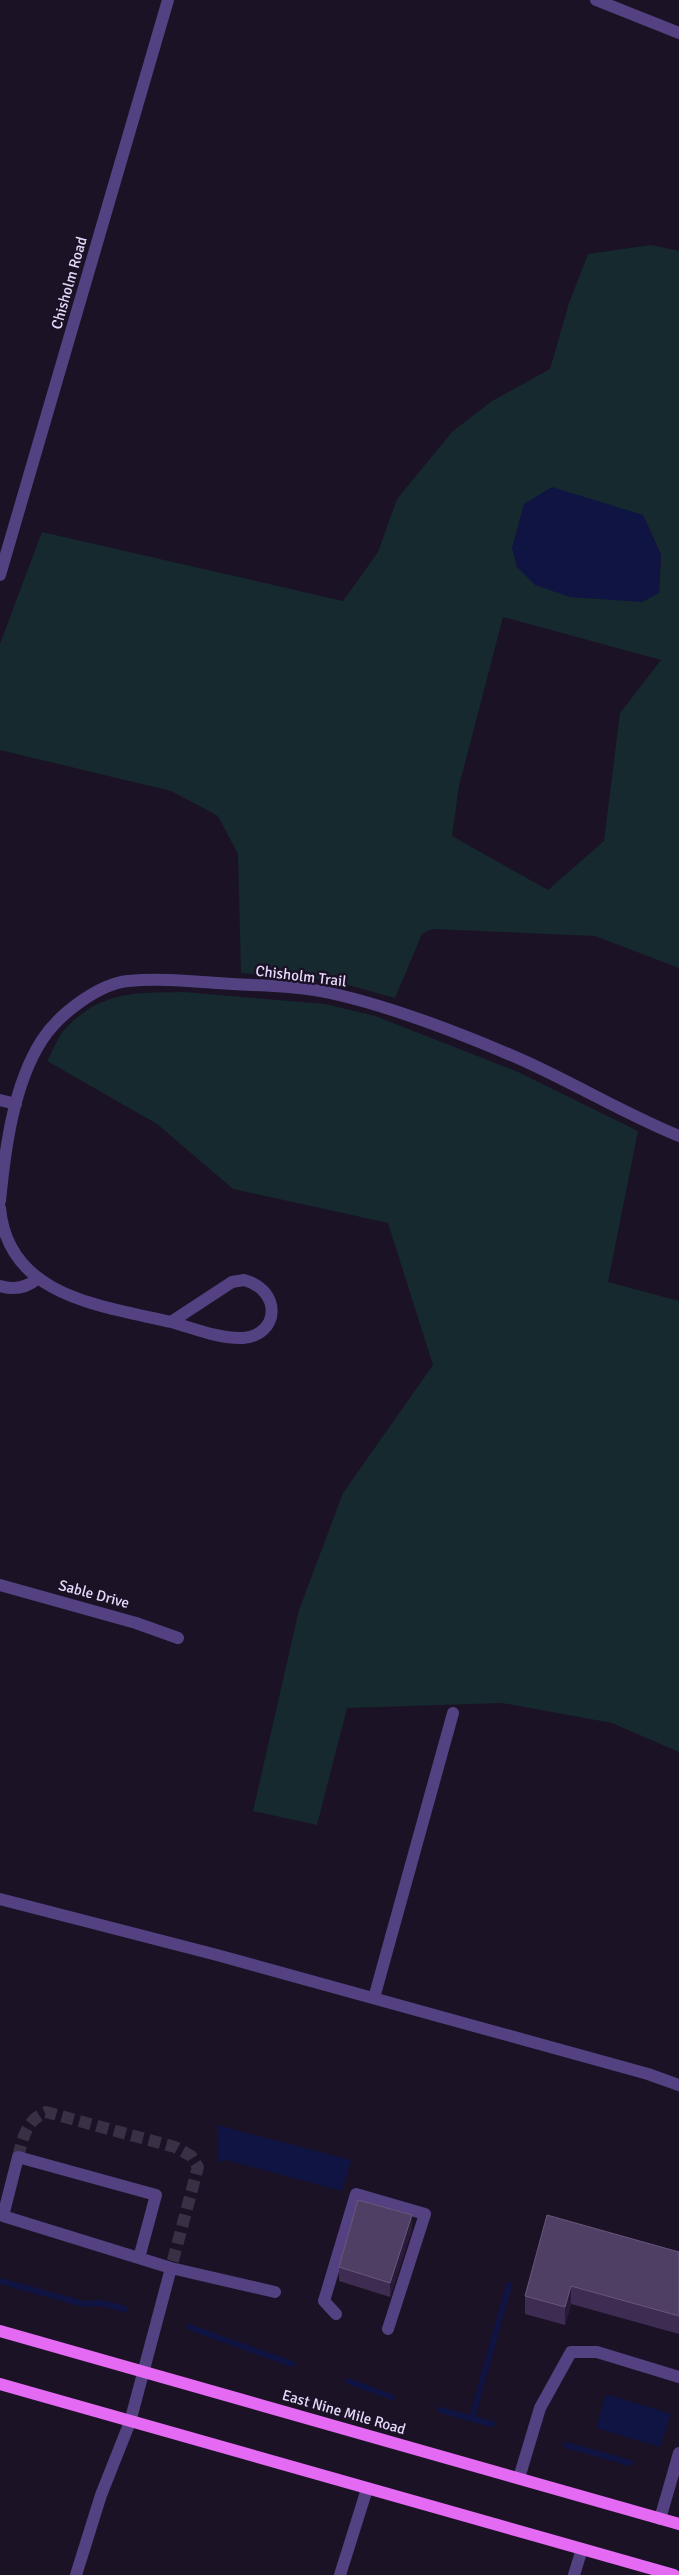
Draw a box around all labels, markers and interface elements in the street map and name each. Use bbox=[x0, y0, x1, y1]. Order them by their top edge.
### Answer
street label: Chisholm Road bbox=[47, 235, 91, 331]
street label: Chisholm Trail bbox=[254, 961, 348, 991]
street label: Sable Drive bbox=[57, 1576, 131, 1612]
street label: East Nine Mile Road bbox=[280, 2386, 408, 2438]

